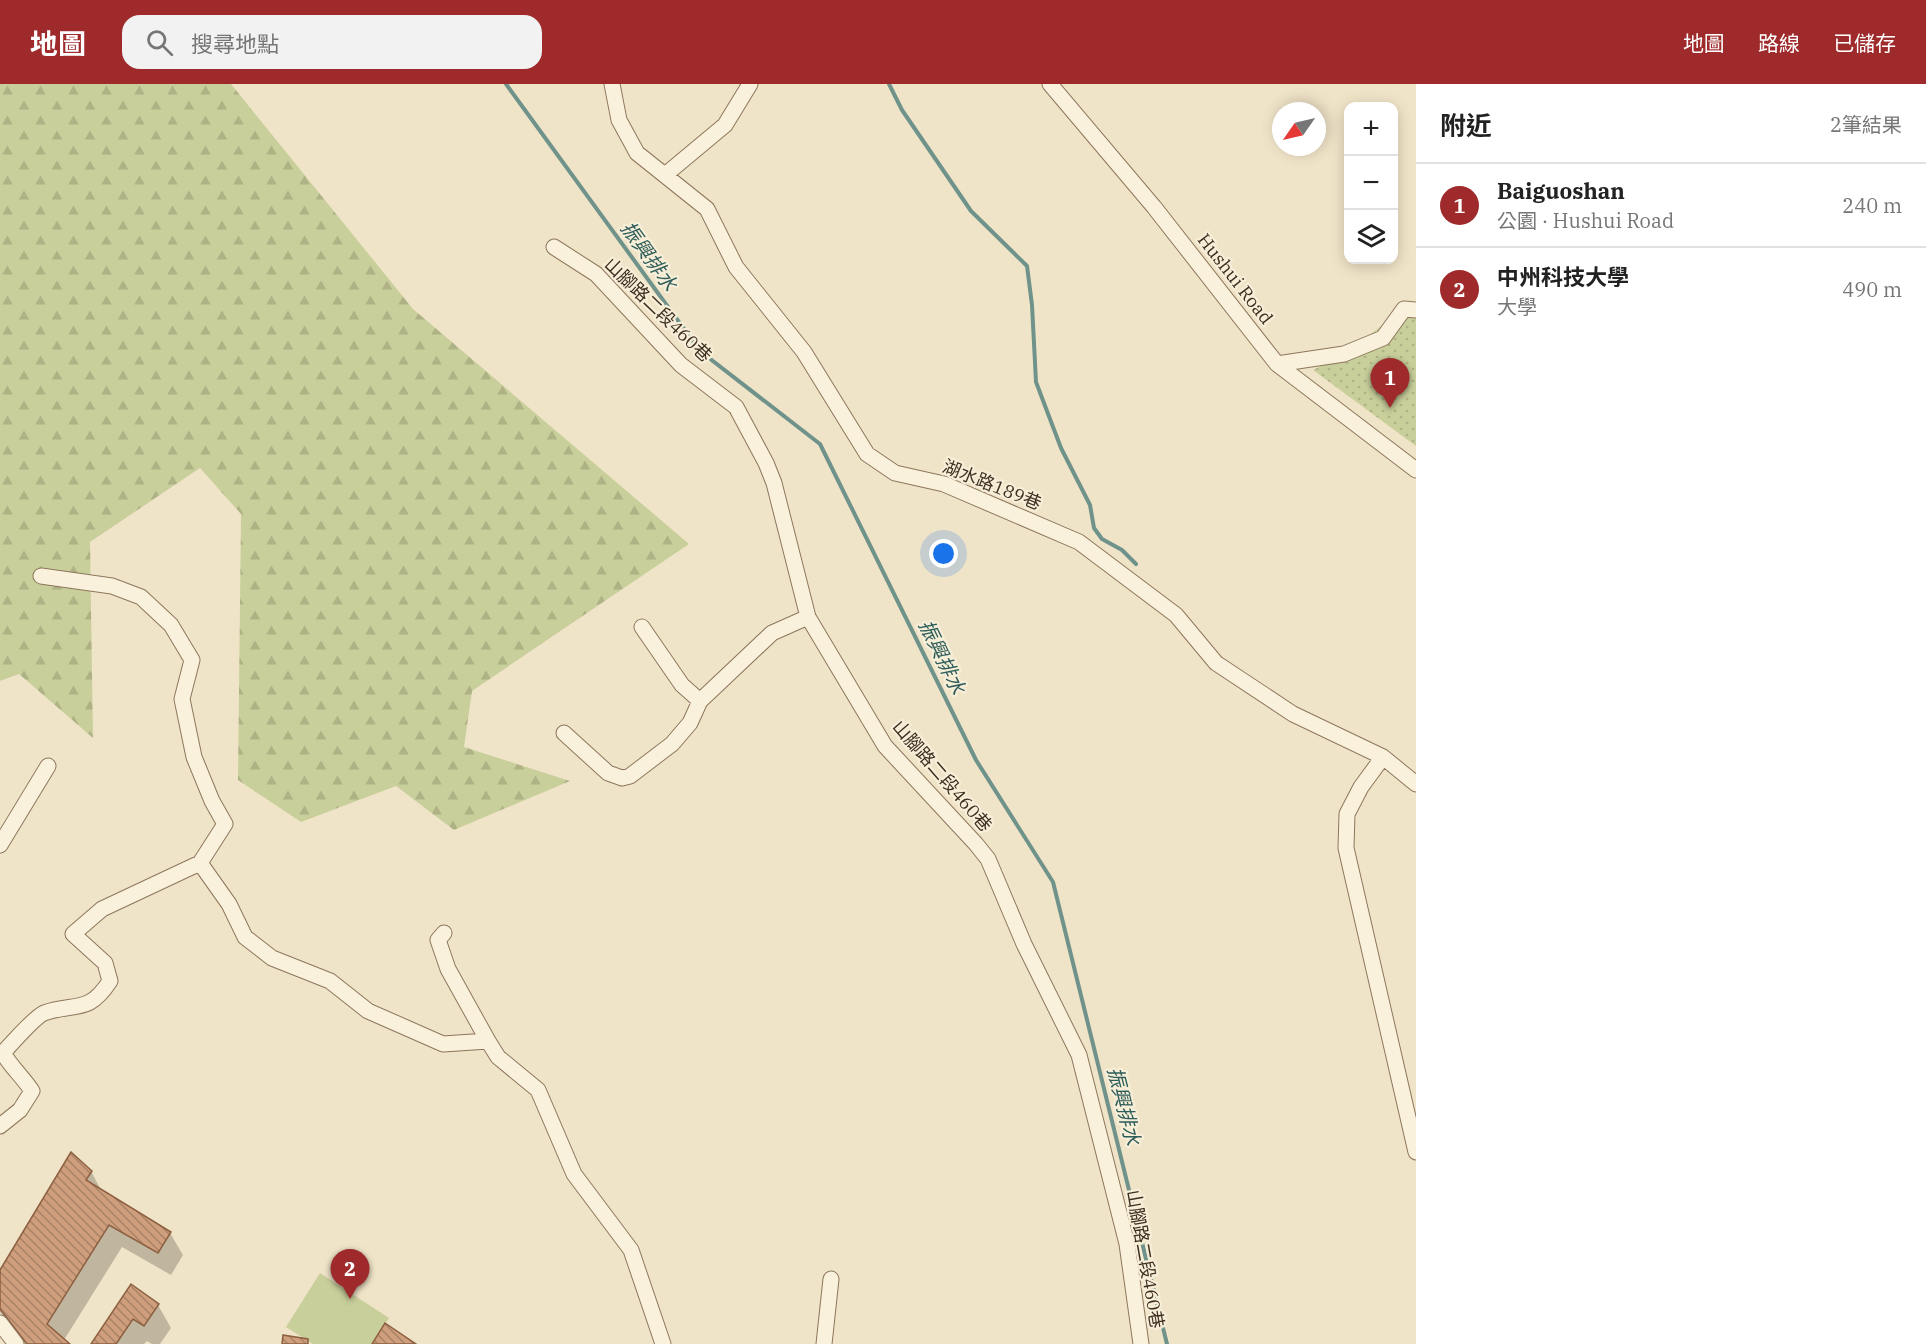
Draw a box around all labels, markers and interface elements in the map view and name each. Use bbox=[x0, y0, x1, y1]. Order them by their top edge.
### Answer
search box bbox=[122, 15, 542, 69]
text: 地圖 bbox=[30, 25, 86, 62]
icon: search bbox=[143, 26, 176, 59]
text: 搜尋地點 bbox=[191, 29, 279, 58]
text: 地圖 bbox=[1683, 29, 1725, 57]
text: 路線 bbox=[1758, 29, 1800, 57]
text: 已儲存 bbox=[1833, 29, 1896, 57]
north arrow bbox=[1272, 102, 1326, 156]
map controls bbox=[1344, 102, 1398, 264]
button: + bbox=[1344, 102, 1398, 156]
text: 附近 bbox=[1440, 108, 1492, 142]
text: 2筆結果 bbox=[1830, 111, 1902, 138]
button: − bbox=[1344, 156, 1398, 210]
text: Baiguoshan bbox=[1497, 176, 1625, 205]
text: 1 bbox=[1454, 192, 1466, 219]
text: 240 m bbox=[1842, 192, 1902, 219]
text: 公園 · Hushui Road bbox=[1497, 207, 1674, 234]
button: layers bbox=[1344, 210, 1398, 264]
water label: 振興排水 bbox=[615, 215, 684, 297]
street label: Hushui Road bbox=[1193, 229, 1278, 329]
street label: 山腳路二段460巷 bbox=[600, 253, 717, 367]
text: 中州科技大學 bbox=[1497, 262, 1629, 291]
text: 2 bbox=[1454, 276, 1466, 303]
text: 490 m bbox=[1842, 276, 1902, 303]
text: 大學 bbox=[1497, 293, 1537, 320]
pin: 1 bbox=[1370, 358, 1410, 408]
street label: 湖水路189巷 bbox=[939, 454, 1045, 515]
your location bbox=[929, 539, 958, 568]
water label: 振興排水 bbox=[913, 615, 973, 700]
street label: 山腳路二段460巷 bbox=[888, 715, 997, 836]
water label: 振興排水 bbox=[1102, 1064, 1148, 1149]
street label: 山腳路二段460巷 bbox=[1122, 1188, 1169, 1330]
pin: 2 bbox=[330, 1250, 370, 1299]

